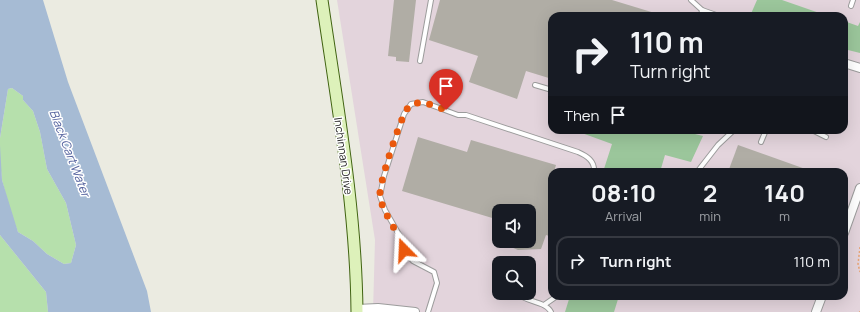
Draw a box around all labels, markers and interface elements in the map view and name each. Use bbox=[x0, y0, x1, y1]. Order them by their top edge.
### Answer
text: 110 m bbox=[630, 23, 704, 61]
icon: right bbox=[564, 28, 616, 80]
text: Turn right bbox=[630, 59, 711, 83]
pin bbox=[429, 69, 463, 110]
icon: arrive bbox=[435, 75, 457, 97]
icon: arrive bbox=[607, 104, 629, 126]
text: Then bbox=[564, 105, 599, 126]
water label: Black Cart Water bbox=[46, 107, 95, 200]
street label: Inchinnan Drive bbox=[331, 116, 357, 196]
text: 08:10 bbox=[591, 176, 656, 209]
text: 2 bbox=[703, 176, 717, 209]
text: 140 bbox=[764, 176, 805, 209]
map controls bbox=[492, 204, 536, 300]
button: sound bbox=[492, 204, 536, 248]
text: Arrival bbox=[605, 207, 642, 225]
text: min bbox=[699, 207, 721, 225]
text: m bbox=[779, 207, 790, 225]
position arrow bbox=[383, 229, 425, 271]
icon: right bbox=[566, 250, 588, 272]
text: Turn right bbox=[600, 251, 671, 272]
text: 110 m bbox=[793, 251, 830, 272]
button: search bbox=[492, 256, 536, 300]

